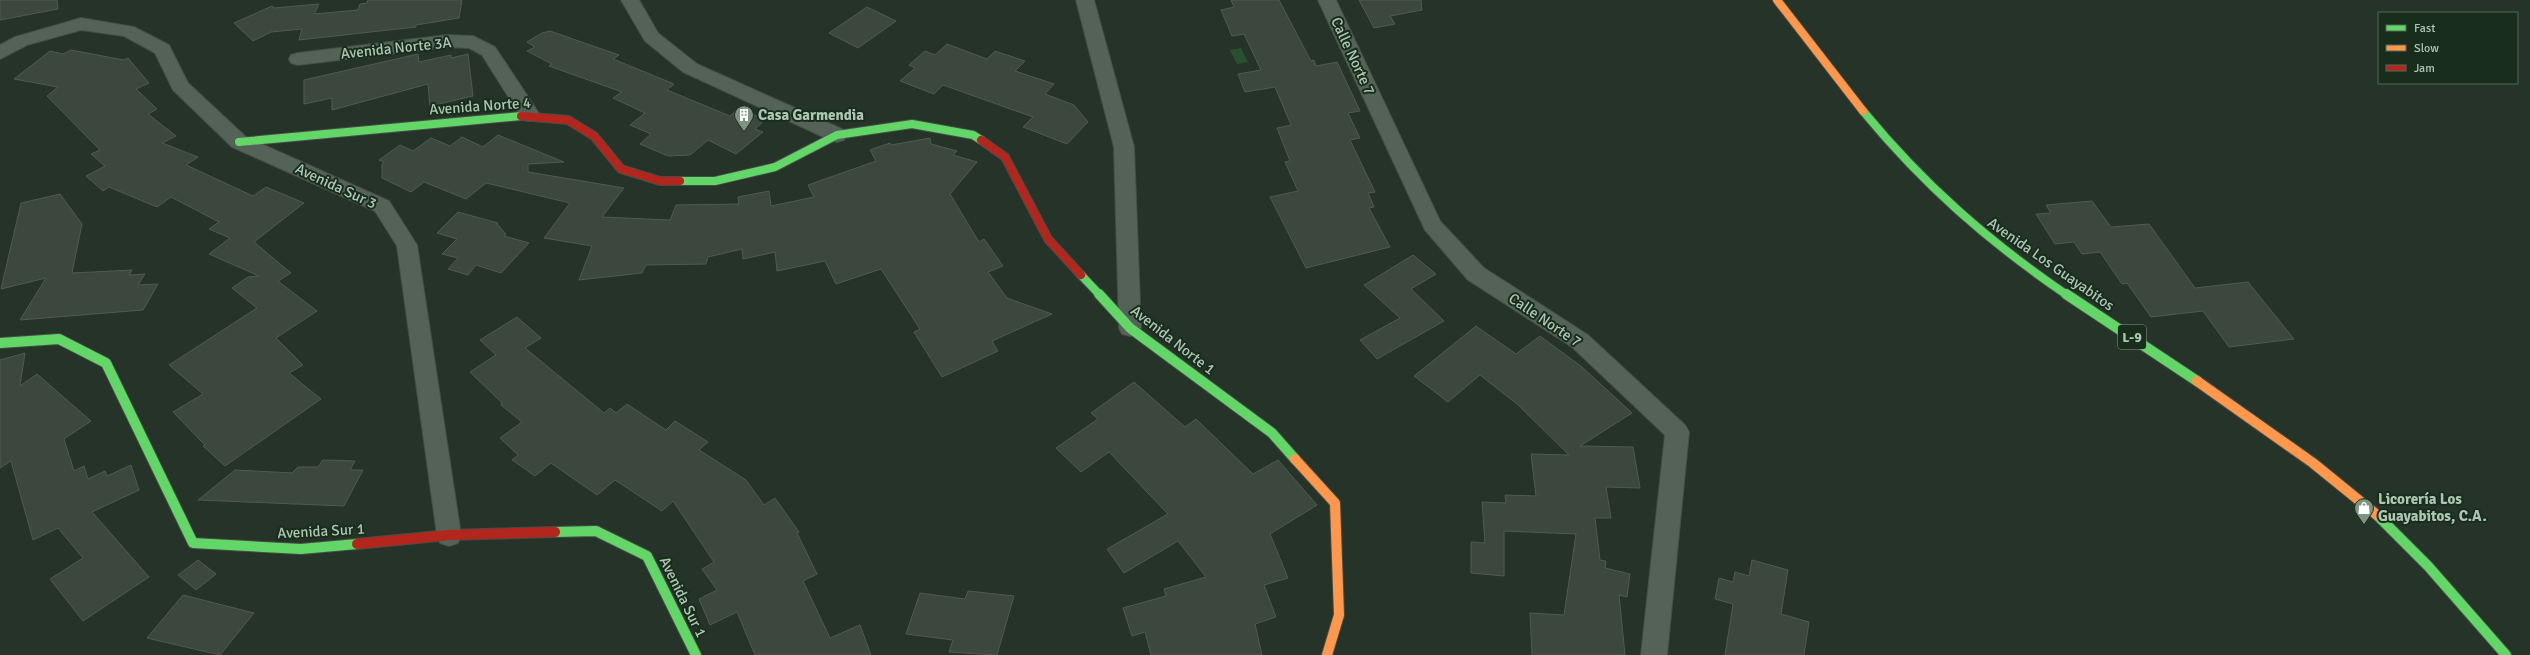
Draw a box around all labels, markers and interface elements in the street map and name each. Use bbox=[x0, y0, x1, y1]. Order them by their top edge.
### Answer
legend bbox=[2378, 12, 2518, 84]
street label: Calle Norte 7 bbox=[1327, 14, 1379, 98]
text: Fast bbox=[2414, 21, 2435, 36]
street label: Avenida Norte 3A bbox=[340, 33, 452, 63]
text: Slow bbox=[2414, 41, 2439, 56]
text: Jam bbox=[2414, 61, 2435, 76]
street label: Avenida Norte 4 bbox=[428, 93, 532, 119]
building icon: Casa Garmendia bbox=[733, 104, 755, 132]
place label: Casa Garmendia bbox=[758, 106, 864, 124]
street label: Avenida Sur 3 bbox=[292, 159, 380, 213]
street label: Avenida Los Guayabitos bbox=[1984, 214, 2118, 315]
street label: Calle Norte 7 bbox=[1505, 289, 1585, 351]
street label: Avenida Norte 1 bbox=[1127, 302, 1219, 378]
road number: L-9 bbox=[2118, 325, 2146, 349]
place label: Licorería Los Guayabitos, C.A. bbox=[2378, 490, 2487, 525]
shop icon: Licorería Los Guayabitos, C.A. bbox=[2353, 497, 2375, 525]
street label: Avenida Sur 1 bbox=[277, 520, 365, 542]
street label: Avenida Sur 1 bbox=[656, 554, 710, 640]

